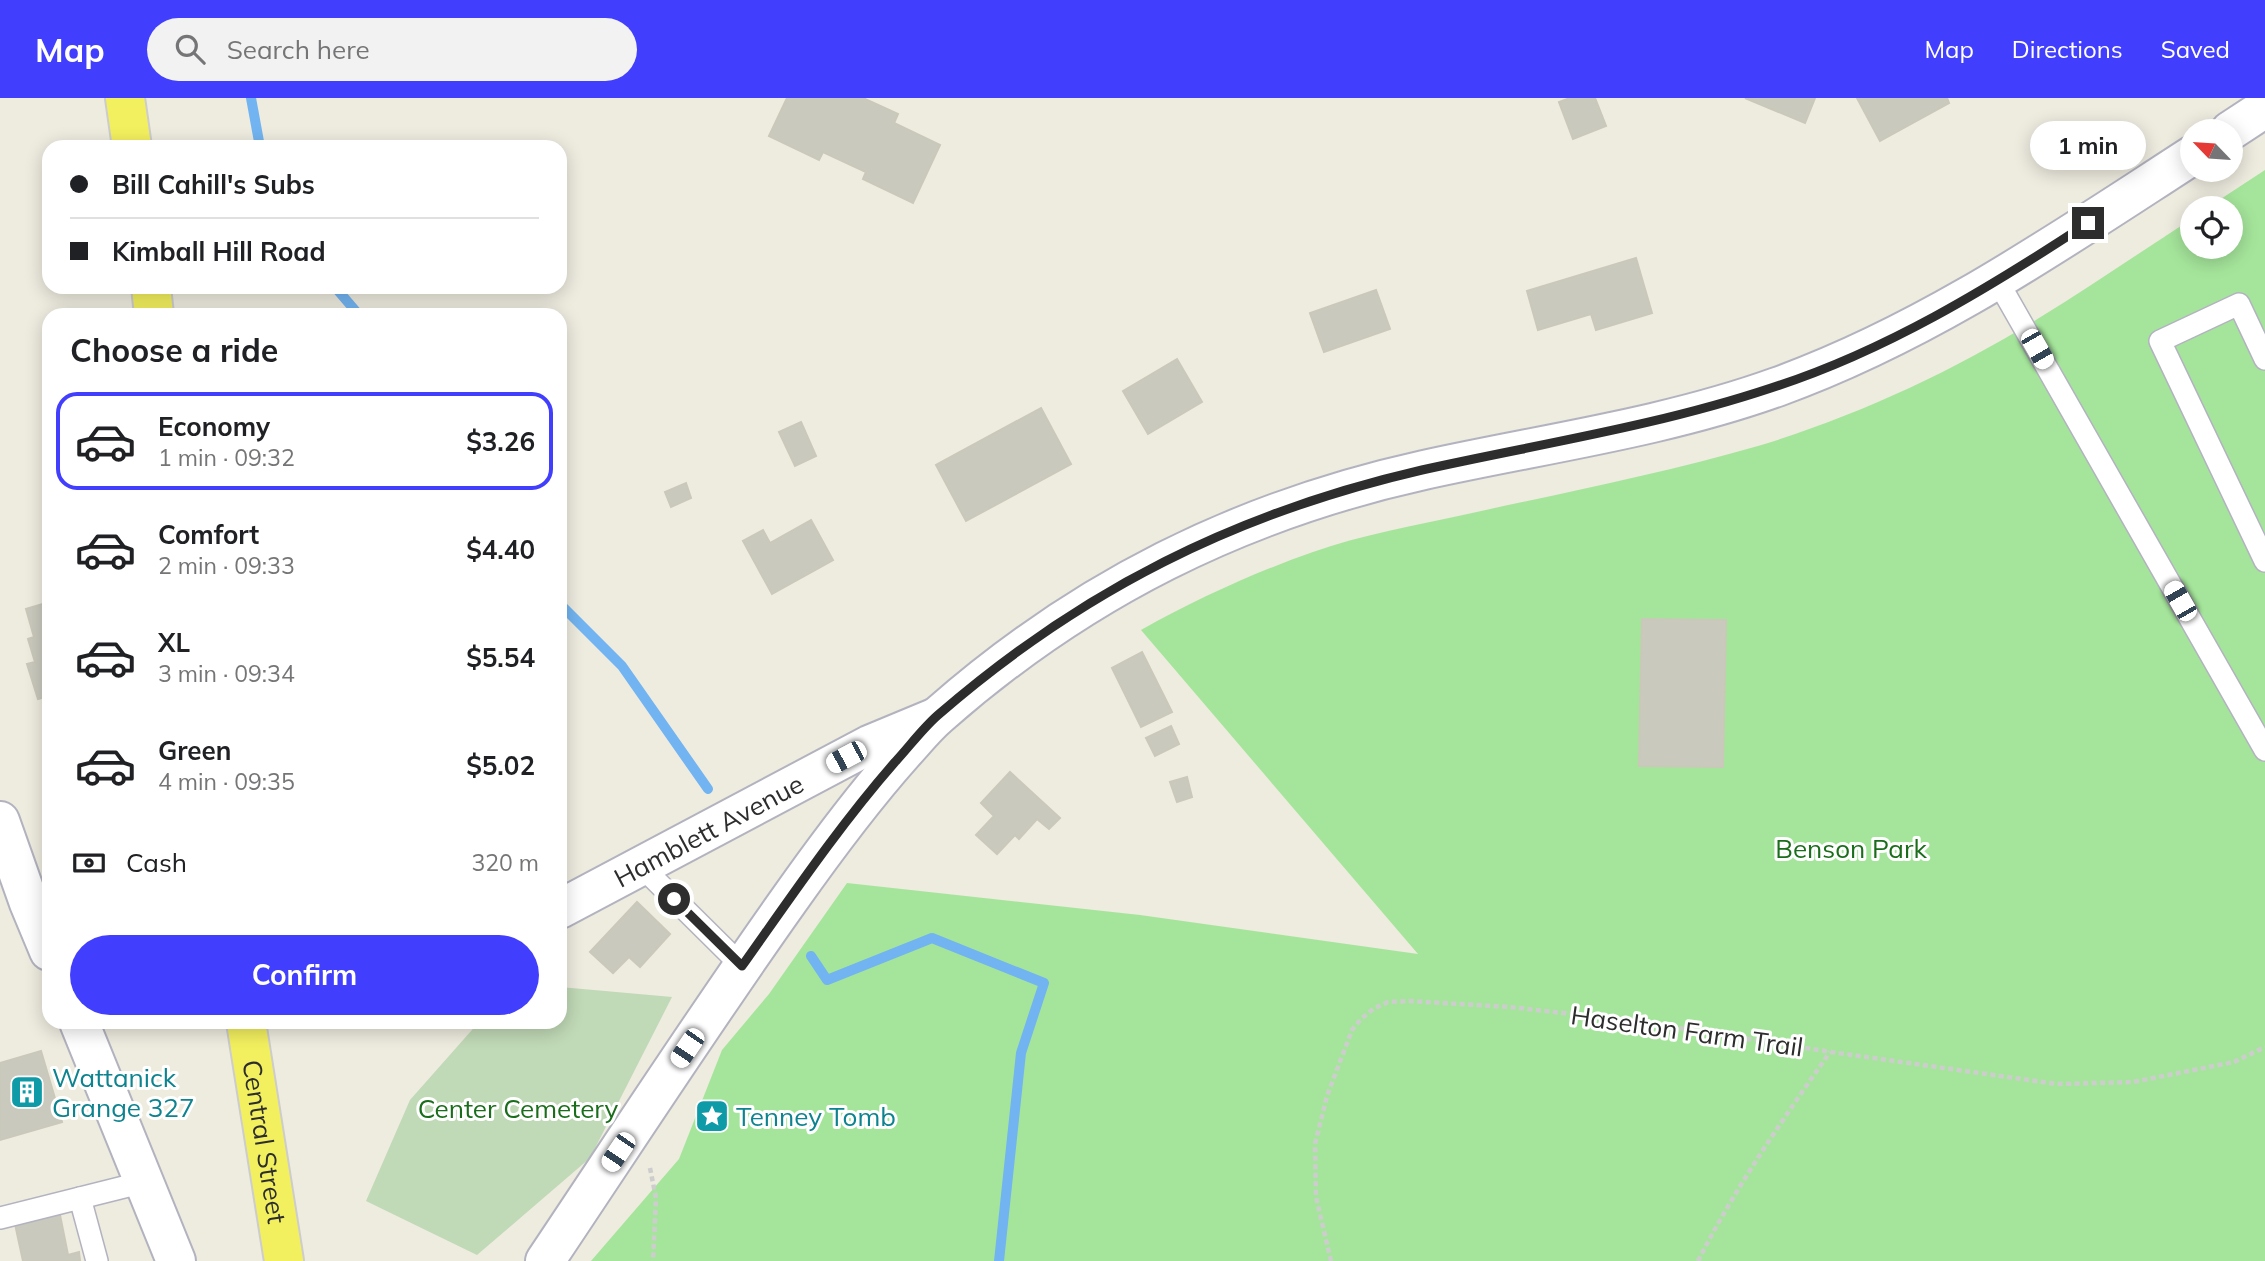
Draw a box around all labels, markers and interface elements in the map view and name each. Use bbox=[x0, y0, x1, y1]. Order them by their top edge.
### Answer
search box bbox=[147, 18, 637, 81]
text: Map bbox=[35, 29, 105, 70]
icon: search bbox=[171, 30, 209, 68]
text: Search here bbox=[227, 33, 370, 66]
text: Map bbox=[1924, 34, 1974, 64]
text: Directions bbox=[2012, 34, 2123, 64]
text: Saved bbox=[2161, 34, 2230, 64]
north arrow bbox=[2180, 119, 2244, 182]
map controls bbox=[2180, 119, 2243, 259]
callout: 1 min bbox=[2030, 122, 2146, 170]
text: 1 min bbox=[2058, 131, 2118, 160]
text: Bill Cahill's Subs bbox=[112, 168, 315, 201]
button: locate bbox=[2180, 196, 2243, 259]
route end bbox=[2072, 207, 2104, 239]
text: Kimball Hill Road bbox=[112, 235, 326, 268]
car bbox=[2018, 326, 2057, 372]
text: Choose a ride bbox=[70, 330, 278, 370]
icon: car bbox=[74, 410, 137, 473]
text: Economy bbox=[158, 410, 270, 443]
text: $3.26 bbox=[466, 425, 535, 458]
text: 1 min · 09:32 bbox=[158, 443, 295, 472]
icon: car bbox=[74, 518, 137, 581]
text: Comfort bbox=[158, 518, 259, 551]
text: $4.40 bbox=[466, 533, 535, 566]
text: 2 min · 09:33 bbox=[158, 551, 295, 580]
car bbox=[2161, 578, 2200, 624]
icon: car bbox=[74, 626, 137, 689]
text: XL bbox=[158, 626, 190, 659]
text: $5.54 bbox=[466, 641, 535, 674]
text: 3 min · 09:34 bbox=[158, 659, 295, 688]
icon: car bbox=[74, 734, 137, 797]
text: Green bbox=[158, 734, 231, 767]
car bbox=[823, 738, 870, 776]
text: $5.02 bbox=[466, 749, 535, 782]
text: 4 min · 09:35 bbox=[158, 767, 295, 796]
street label: Hamblett Avenue bbox=[608, 767, 809, 894]
park label: Benson Park bbox=[1775, 832, 1927, 865]
icon: cash bbox=[70, 844, 108, 882]
text: Cash bbox=[126, 846, 187, 879]
text: 320 m bbox=[471, 848, 539, 877]
route start bbox=[658, 883, 690, 915]
button: Confirm bbox=[70, 935, 539, 1015]
street label: Haselton Farm Trail bbox=[1569, 998, 1805, 1064]
car bbox=[667, 1025, 708, 1071]
street label: Central Street bbox=[236, 1057, 294, 1226]
place label: Wattanick Grange 327 bbox=[52, 1061, 195, 1124]
building icon: Wattanick Grange 327 bbox=[8, 1073, 46, 1111]
park label: Center Cemetery bbox=[418, 1092, 619, 1125]
place icon: Tenney Tomb bbox=[693, 1097, 731, 1135]
place label: Tenney Tomb bbox=[736, 1100, 896, 1133]
car bbox=[598, 1129, 639, 1175]

